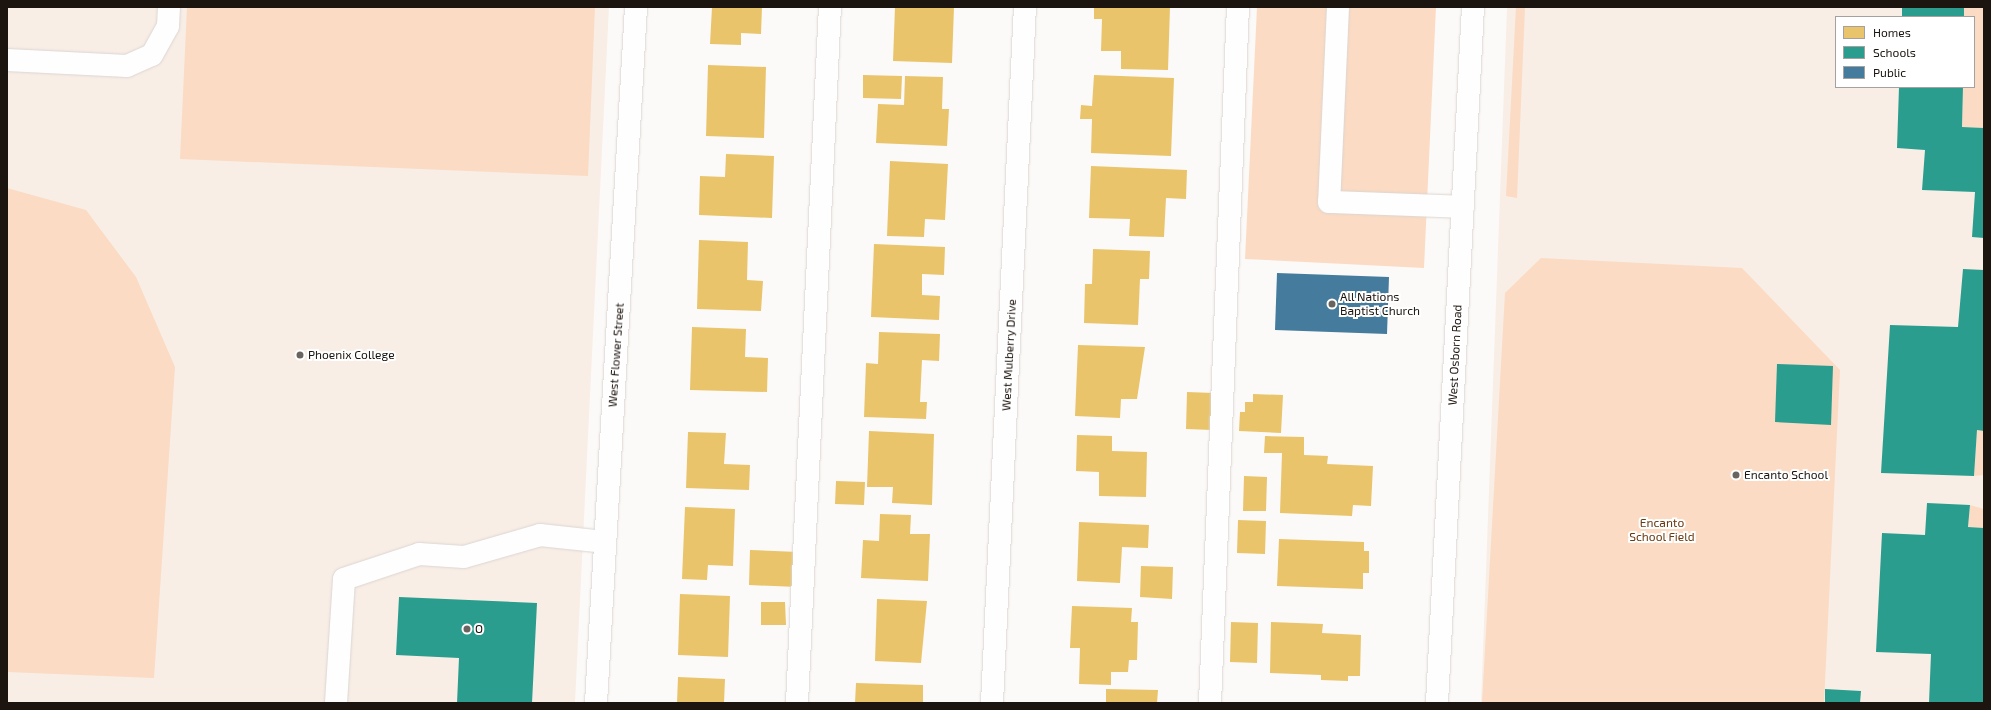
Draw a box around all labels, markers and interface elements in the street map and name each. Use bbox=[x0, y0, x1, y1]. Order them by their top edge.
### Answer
legend bbox=[1835, 16, 1975, 88]
text: Homes bbox=[1873, 25, 1911, 39]
text: Schools bbox=[1873, 45, 1916, 59]
text: Public bbox=[1873, 65, 1906, 79]
place label: All Nations Baptist Church bbox=[1340, 290, 1420, 318]
street label: West Mulberry Drive bbox=[999, 299, 1019, 411]
marker: All Nations Baptist Church bbox=[1327, 299, 1337, 309]
street label: West Flower Street bbox=[605, 302, 627, 408]
street label: West Osborn Road bbox=[1445, 304, 1465, 406]
place label: Phoenix College bbox=[308, 348, 395, 362]
marker: Phoenix College bbox=[295, 350, 305, 360]
place label: Encanto School bbox=[1744, 468, 1828, 482]
marker: Encanto School bbox=[1731, 470, 1741, 480]
park label: Encanto School Field bbox=[1629, 516, 1695, 544]
place label: O bbox=[475, 622, 483, 636]
marker: O bbox=[462, 624, 472, 634]

